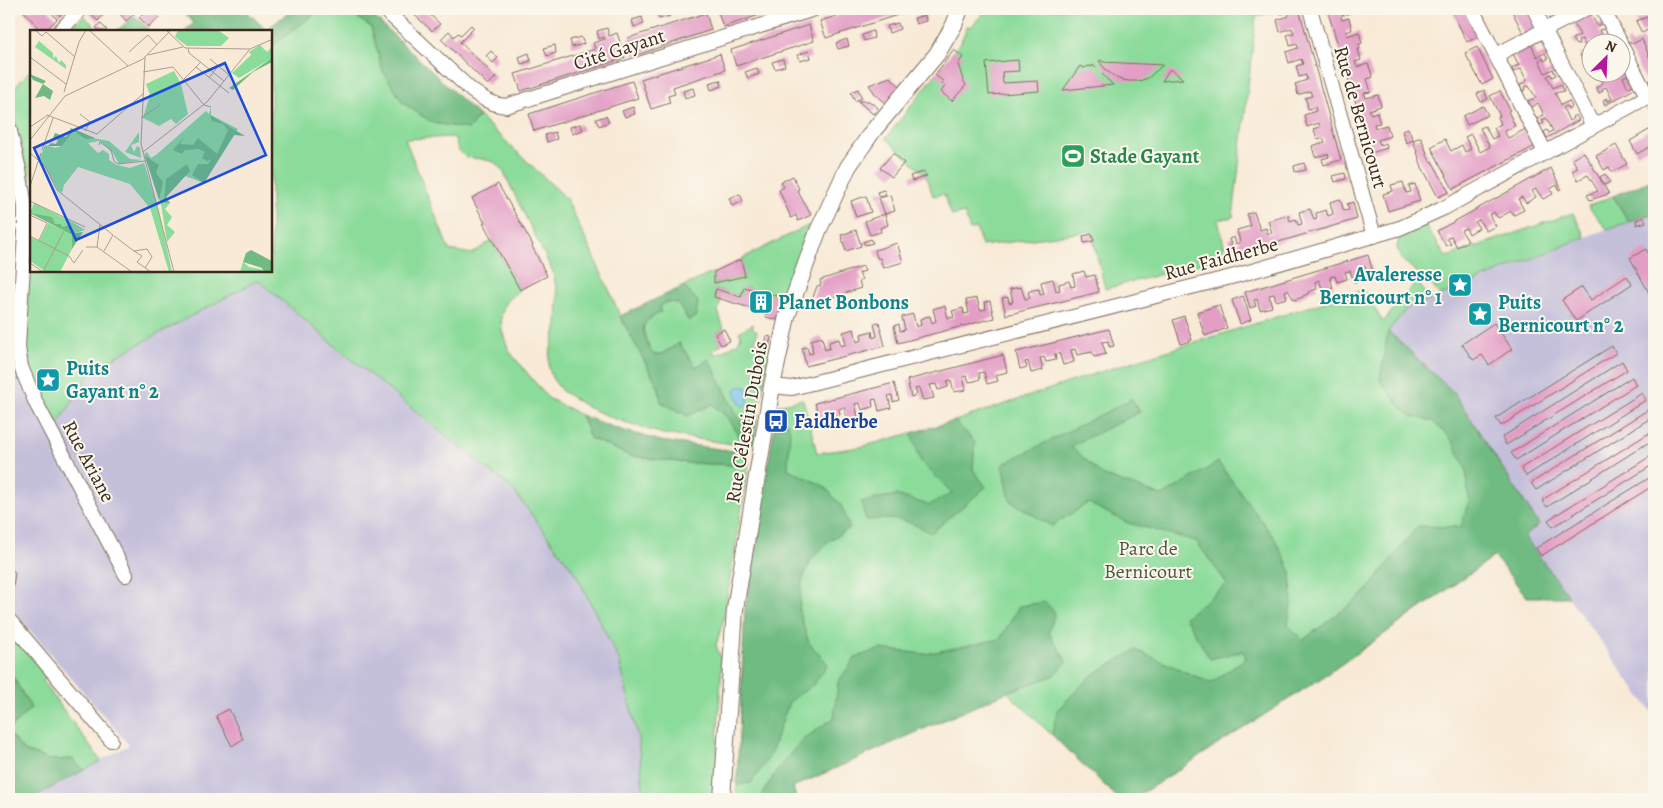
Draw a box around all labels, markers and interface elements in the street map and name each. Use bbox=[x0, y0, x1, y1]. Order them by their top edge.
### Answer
street label: Cité Gayant bbox=[570, 22, 669, 77]
inset map bbox=[30, 30, 272, 272]
north arrow bbox=[1580, 32, 1630, 82]
text: N bbox=[1603, 36, 1620, 57]
street label: Rue de Bernicourt bbox=[1327, 43, 1394, 192]
sports icon: Stade Gayant bbox=[1060, 143, 1086, 169]
place label: Stade Gayant bbox=[1090, 143, 1200, 170]
street label: Rue Faidherbe bbox=[1161, 230, 1281, 287]
place label: Avaleresse Bernicourt n° 1 bbox=[1319, 261, 1442, 311]
place icon: Avaleresse Bernicourt n° 1 bbox=[1447, 272, 1473, 298]
building icon: Planet Bonbons bbox=[748, 289, 774, 315]
place label: Planet Bonbons bbox=[778, 289, 909, 316]
place label: Puits Bernicourt n° 2 bbox=[1498, 289, 1624, 339]
place icon: Puits Bernicourt n° 2 bbox=[1467, 301, 1493, 327]
street label: Rue Célestin Dubois bbox=[719, 339, 774, 505]
place label: Puits Gayant n° 2 bbox=[66, 355, 159, 405]
place icon: Puits Gayant n° 2 bbox=[35, 367, 61, 393]
bus stop icon: Faidherbe bbox=[763, 408, 789, 434]
place label: Faidherbe bbox=[794, 408, 878, 435]
street label: Rue Ariane bbox=[56, 416, 121, 507]
park label: Parc de Bernicourt bbox=[1104, 535, 1192, 585]

